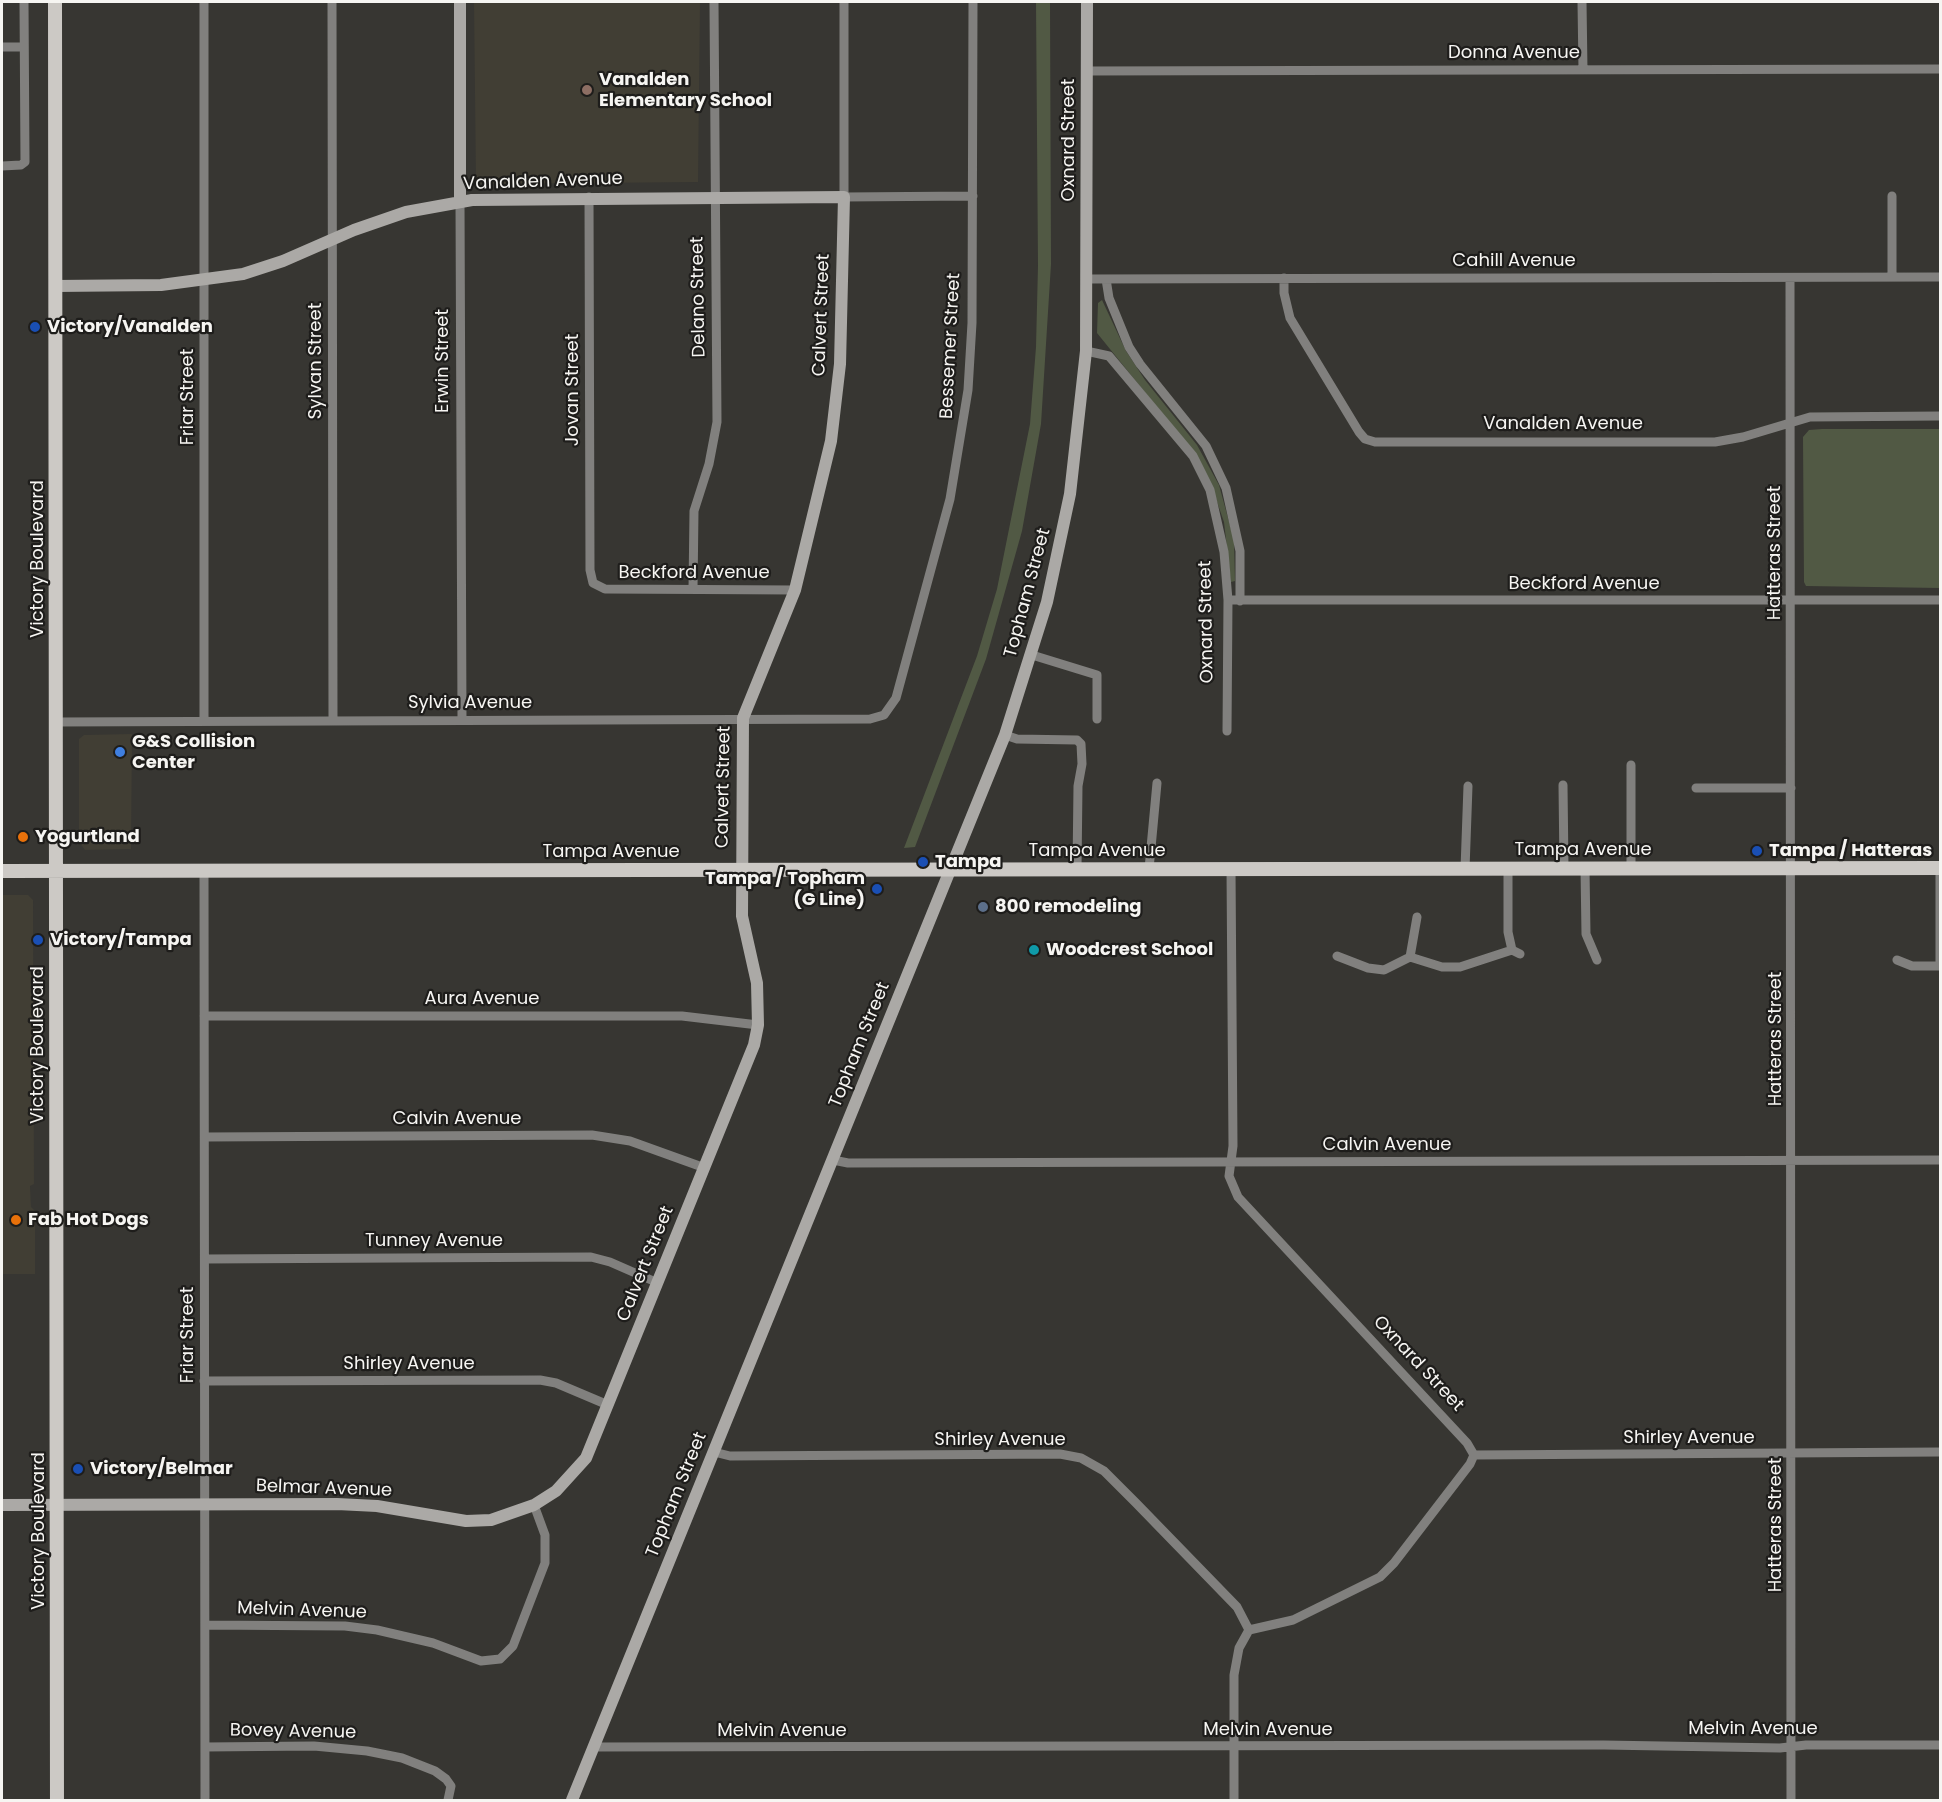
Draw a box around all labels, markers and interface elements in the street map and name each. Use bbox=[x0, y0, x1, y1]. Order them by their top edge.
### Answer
street label: Donna Avenue bbox=[1448, 42, 1580, 64]
place label: Vanalden Elementary School bbox=[599, 69, 772, 112]
street label: Oxnard Street bbox=[1058, 79, 1080, 201]
marker: Vanalden Elementary School bbox=[580, 83, 594, 97]
street label: Vanalden Avenue bbox=[463, 168, 623, 196]
street label: Delano Street bbox=[687, 236, 711, 358]
street label: Cahill Avenue bbox=[1452, 250, 1576, 272]
street label: Calvert Street bbox=[809, 253, 835, 377]
street label: Bessemer Street bbox=[936, 272, 966, 420]
street label: Sylvan Street bbox=[305, 303, 327, 419]
street label: Erwin Street bbox=[432, 309, 454, 413]
place label: Victory/Vanalden bbox=[47, 316, 213, 338]
marker: Victory/Vanalden bbox=[28, 320, 42, 334]
street label: Jovan Street bbox=[562, 334, 584, 446]
street label: Friar Street bbox=[177, 349, 199, 445]
street label: Vanalden Avenue bbox=[1483, 413, 1643, 435]
street label: Victory Boulevard bbox=[27, 480, 49, 638]
street label: Hatteras Street bbox=[1764, 486, 1786, 620]
street label: Topham Street bbox=[1000, 526, 1056, 660]
street label: Oxnard Street bbox=[1195, 560, 1219, 684]
street label: Beckford Avenue bbox=[618, 562, 770, 584]
street label: Beckford Avenue bbox=[1508, 573, 1660, 595]
street label: Sylvia Avenue bbox=[408, 692, 532, 714]
street label: Calvert Street bbox=[712, 726, 736, 848]
place label: G&S Collision Center bbox=[132, 731, 255, 774]
marker: G&S Collision Center bbox=[113, 745, 127, 759]
place label: Yogurtland bbox=[35, 826, 140, 848]
marker: Yogurtland bbox=[16, 830, 30, 844]
street label: Tampa Avenue bbox=[1514, 839, 1652, 861]
street label: Tampa Avenue bbox=[1028, 840, 1166, 862]
place label: Tampa / Hatteras bbox=[1769, 840, 1932, 862]
street label: Tampa Avenue bbox=[542, 841, 680, 863]
marker: Tampa / Hatteras bbox=[1750, 844, 1764, 858]
place label: Tampa bbox=[935, 851, 1001, 873]
marker: Tampa bbox=[916, 855, 930, 869]
place label: Tampa / Topham (G Line) bbox=[705, 868, 865, 910]
marker: Tampa / Topham (G Line) bbox=[870, 882, 884, 896]
place label: 800 remodeling bbox=[995, 896, 1142, 918]
marker: 800 remodeling bbox=[976, 900, 990, 914]
place label: Victory/Tampa bbox=[50, 929, 192, 951]
marker: Victory/Tampa bbox=[31, 933, 45, 947]
place label: Woodcrest School bbox=[1046, 939, 1213, 961]
marker: Woodcrest School bbox=[1027, 943, 1041, 957]
street label: Victory Boulevard bbox=[27, 966, 49, 1124]
street label: Hatteras Street bbox=[1765, 972, 1787, 1106]
street label: Topham Street bbox=[825, 979, 895, 1111]
street label: Aura Avenue bbox=[425, 988, 539, 1010]
street label: Calvin Avenue bbox=[393, 1108, 521, 1130]
street label: Calvin Avenue bbox=[1323, 1134, 1451, 1156]
street label: Calvert Street bbox=[613, 1203, 679, 1325]
place label: Fab Hot Dogs bbox=[28, 1209, 149, 1231]
marker: Fab Hot Dogs bbox=[9, 1213, 23, 1227]
street label: Tunney Avenue bbox=[365, 1230, 503, 1252]
street label: Friar Street bbox=[177, 1287, 199, 1383]
street label: Oxnard Street bbox=[1368, 1312, 1468, 1416]
street label: Shirley Avenue bbox=[343, 1353, 475, 1375]
street label: Shirley Avenue bbox=[1623, 1427, 1755, 1449]
street label: Topham Street bbox=[642, 1429, 712, 1561]
street label: Shirley Avenue bbox=[934, 1429, 1066, 1451]
street label: Victory Boulevard bbox=[28, 1452, 50, 1610]
place label: Victory/Belmar bbox=[90, 1458, 233, 1480]
street label: Hatteras Street bbox=[1765, 1458, 1787, 1592]
marker: Victory/Belmar bbox=[71, 1462, 85, 1476]
street label: Belmar Avenue bbox=[255, 1476, 393, 1502]
street label: Melvin Avenue bbox=[237, 1598, 367, 1624]
street label: Melvin Avenue bbox=[1688, 1718, 1818, 1740]
street label: Melvin Avenue bbox=[1203, 1719, 1333, 1741]
street label: Bovey Avenue bbox=[230, 1720, 356, 1744]
street label: Melvin Avenue bbox=[717, 1720, 847, 1742]

